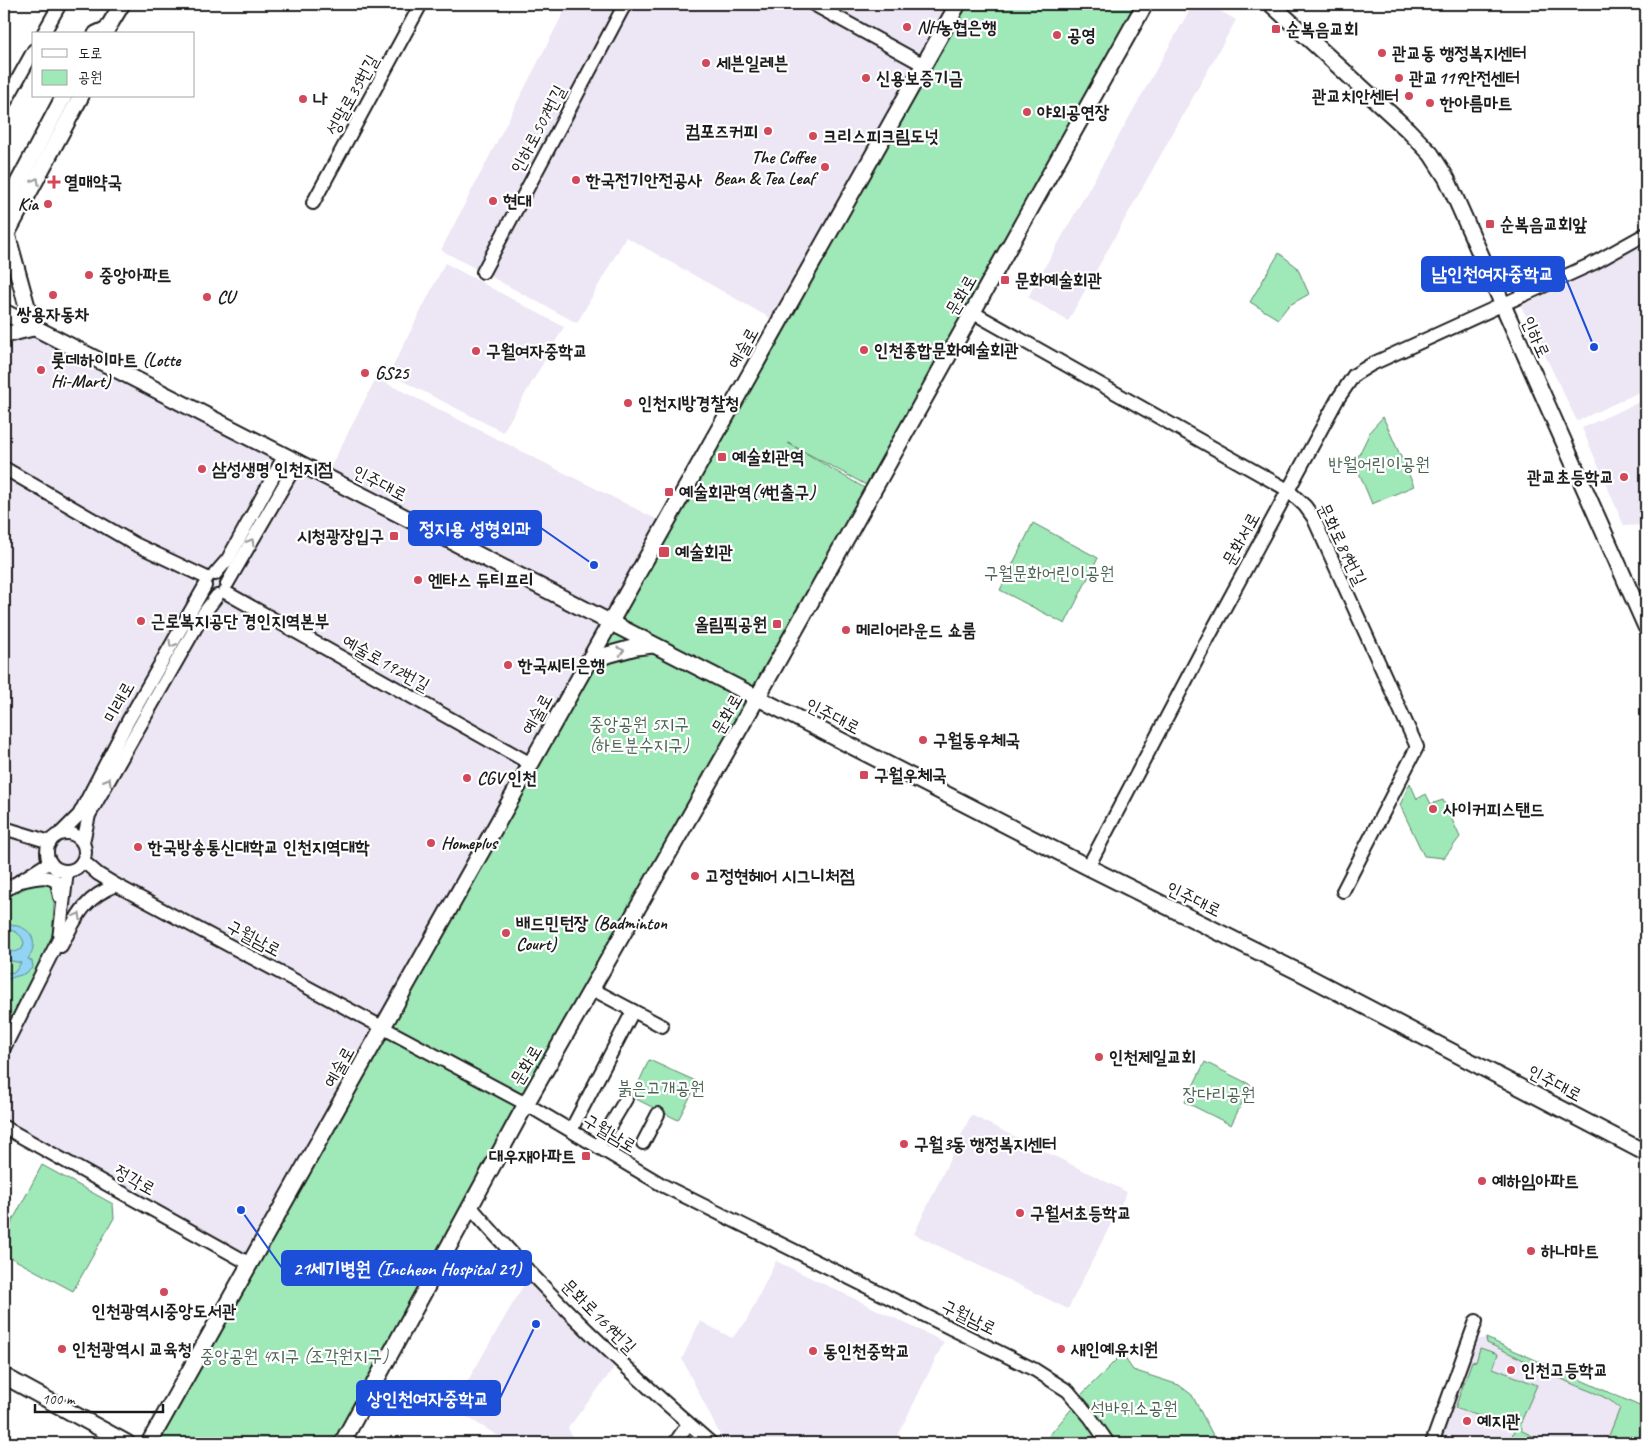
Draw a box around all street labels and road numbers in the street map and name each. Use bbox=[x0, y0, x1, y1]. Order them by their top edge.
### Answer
street label: 성말로35번길 bbox=[321, 50, 383, 139]
street label: 인하로507번길 bbox=[506, 81, 571, 177]
street label: 문화로 bbox=[941, 271, 981, 319]
street label: 인하로 bbox=[1517, 313, 1555, 361]
street label: 예술로 bbox=[723, 324, 763, 372]
street label: 인주대로 bbox=[349, 460, 411, 506]
street label: 문화로89번길 bbox=[1313, 499, 1372, 589]
street label: 문화서로 bbox=[1217, 508, 1265, 570]
street label: 예술로192번길 bbox=[338, 630, 434, 696]
street label: 미래로 bbox=[99, 678, 139, 726]
street label: 예술로 bbox=[517, 690, 557, 738]
street label: 문화로 bbox=[707, 690, 747, 738]
street label: 인주대로 bbox=[802, 693, 864, 739]
street label: 인주대로 bbox=[1163, 876, 1225, 922]
street label: 구월남로 bbox=[223, 915, 285, 961]
street label: 문화로 bbox=[505, 1041, 547, 1089]
street label: 예술로 bbox=[319, 1043, 359, 1091]
street label: 인주대로 bbox=[1524, 1060, 1586, 1106]
street label: 구월남로 bbox=[580, 1109, 640, 1157]
street label: 정각로 bbox=[111, 1160, 159, 1200]
street label: 문화로169번길 bbox=[557, 1274, 641, 1358]
street label: 구월남로 bbox=[938, 1294, 1000, 1340]

